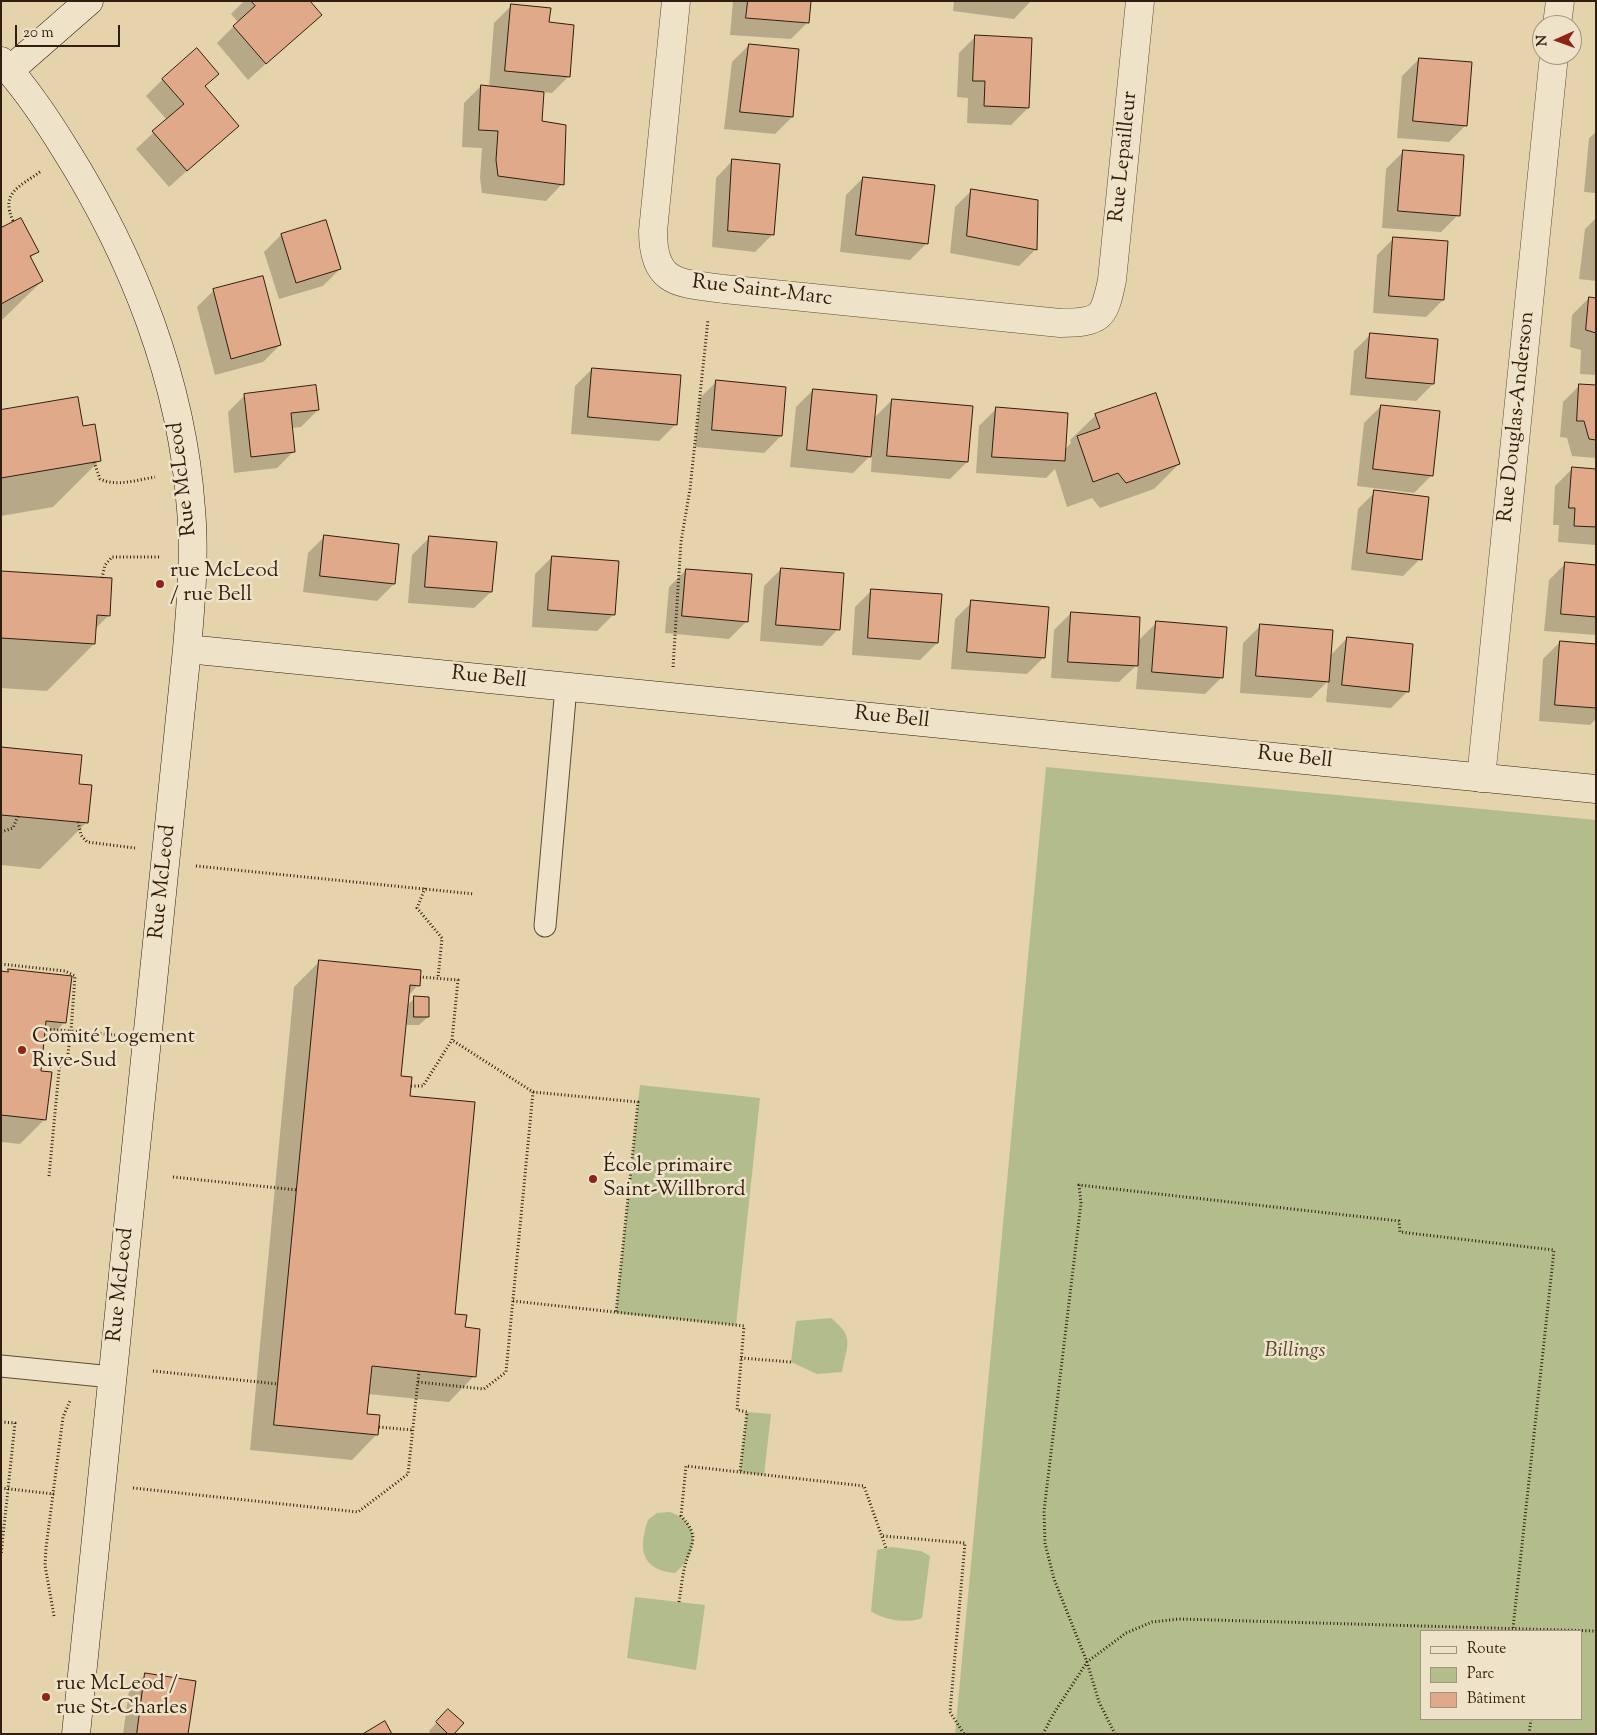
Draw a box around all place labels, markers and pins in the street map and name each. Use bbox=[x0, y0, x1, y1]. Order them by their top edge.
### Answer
place label: rue McLeod / rue Bell bbox=[170, 559, 279, 609]
marker: rue McLeod / rue Bell bbox=[154, 578, 166, 590]
place label: Comité Logement Rive-Sud bbox=[32, 1025, 195, 1075]
marker: Comité Logement Rive-Sud bbox=[16, 1044, 28, 1056]
place label: École primaire Saint-Willbrord bbox=[603, 1154, 746, 1204]
marker: École primaire Saint-Willbrord bbox=[587, 1173, 599, 1185]
place label: rue McLeod / rue St-Charles bbox=[56, 1672, 187, 1722]
marker: rue McLeod / rue St-Charles bbox=[40, 1691, 52, 1703]

